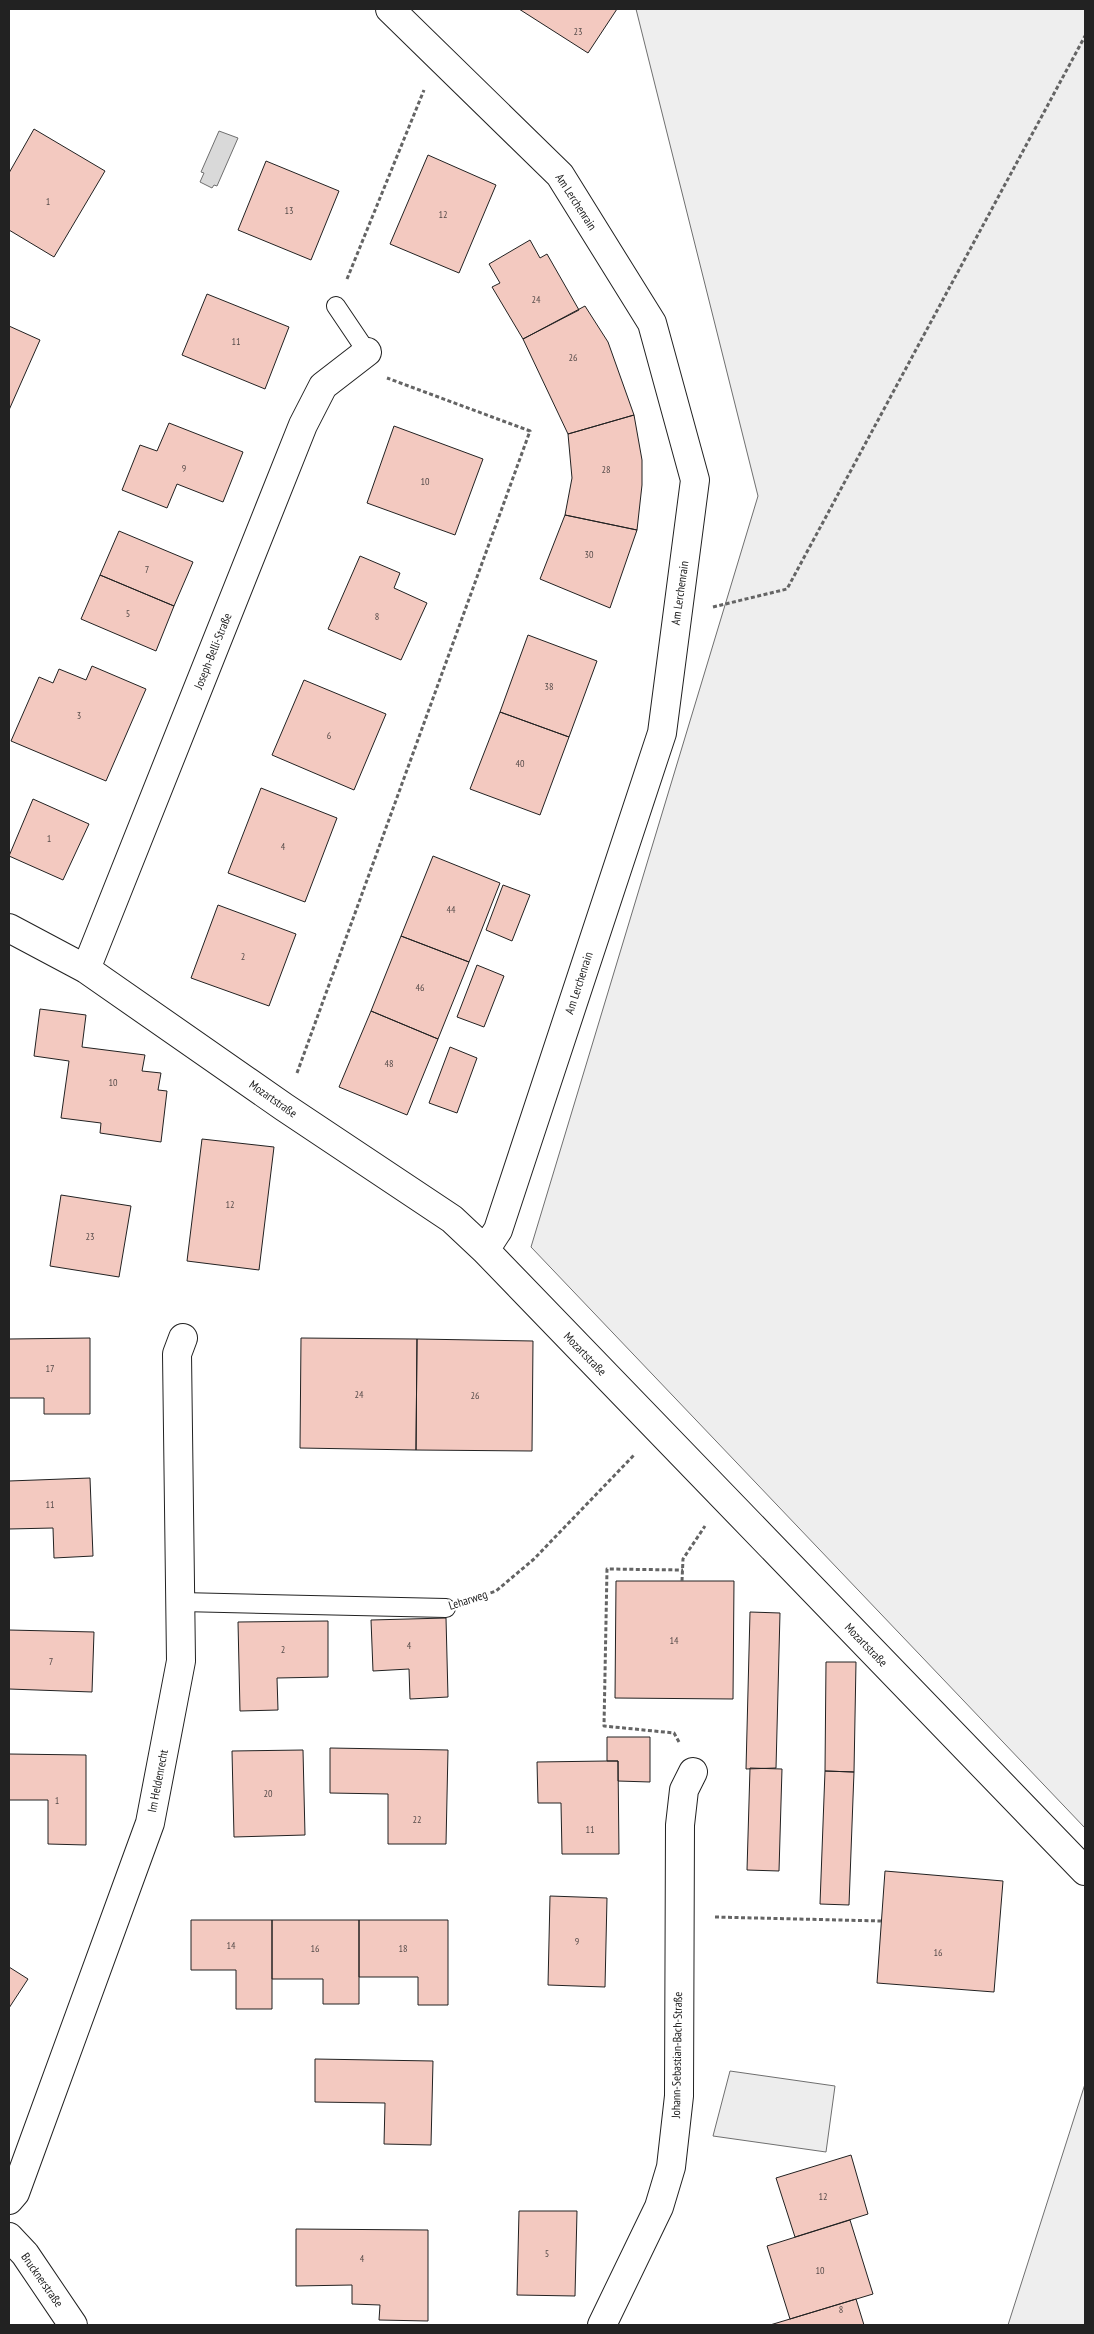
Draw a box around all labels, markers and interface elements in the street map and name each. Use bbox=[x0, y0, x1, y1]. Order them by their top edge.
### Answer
house number: 23 bbox=[574, 25, 583, 38]
street label: Am Lerchenrain bbox=[553, 171, 600, 233]
house number: 1 bbox=[46, 195, 50, 208]
house number: 13 bbox=[285, 204, 294, 217]
house number: 12 bbox=[439, 208, 448, 221]
house number: 24 bbox=[532, 293, 541, 306]
house number: 11 bbox=[232, 335, 241, 348]
house number: 26 bbox=[569, 351, 578, 364]
house number: 9 bbox=[182, 462, 186, 475]
house number: 28 bbox=[602, 463, 611, 476]
house number: 10 bbox=[421, 475, 430, 488]
house number: 30 bbox=[585, 548, 594, 561]
street label: Am Lerchenrain bbox=[668, 560, 691, 626]
house number: 7 bbox=[145, 563, 149, 576]
house number: 5 bbox=[126, 607, 130, 620]
house number: 8 bbox=[375, 610, 379, 623]
street label: Joseph-Belli-Straße bbox=[190, 611, 235, 692]
house number: 38 bbox=[545, 680, 554, 693]
house number: 3 bbox=[77, 709, 81, 722]
house number: 6 bbox=[327, 729, 332, 742]
house number: 40 bbox=[516, 757, 525, 770]
house number: 1 bbox=[47, 832, 51, 845]
house number: 4 bbox=[281, 840, 286, 853]
house number: 44 bbox=[447, 903, 456, 916]
house number: 2 bbox=[241, 950, 245, 963]
street label: Am Lerchenrain bbox=[561, 950, 596, 1016]
house number: 46 bbox=[416, 981, 425, 994]
house number: 48 bbox=[385, 1057, 394, 1070]
house number: 10 bbox=[109, 1076, 118, 1089]
street label: Mozartstraße bbox=[246, 1077, 300, 1121]
house number: 12 bbox=[226, 1198, 235, 1211]
house number: 23 bbox=[86, 1230, 95, 1243]
street label: Mozartstraße bbox=[561, 1329, 610, 1379]
house number: 17 bbox=[46, 1362, 55, 1375]
house number: 24 bbox=[355, 1388, 364, 1401]
house number: 26 bbox=[471, 1389, 480, 1402]
house number: 11 bbox=[46, 1498, 55, 1511]
street label: Leharweg bbox=[447, 1586, 489, 1613]
street label: Mozartstraße bbox=[842, 1620, 891, 1670]
house number: 14 bbox=[670, 1634, 679, 1647]
house number: 4 bbox=[407, 1639, 412, 1652]
house number: 2 bbox=[281, 1643, 285, 1656]
house number: 7 bbox=[49, 1655, 53, 1668]
street label: Im Heldenrecht bbox=[144, 1747, 171, 1814]
house number: 20 bbox=[264, 1787, 273, 1800]
house number: 1 bbox=[55, 1794, 59, 1807]
house number: 22 bbox=[413, 1813, 422, 1826]
house number: 11 bbox=[586, 1823, 595, 1836]
house number: 9 bbox=[575, 1935, 579, 1948]
house number: 14 bbox=[227, 1939, 236, 1952]
house number: 16 bbox=[311, 1942, 320, 1955]
house number: 18 bbox=[399, 1942, 408, 1955]
house number: 16 bbox=[934, 1946, 943, 1959]
street label: Johann-Sebastian-Bach-Straße bbox=[668, 1992, 685, 2119]
house number: 12 bbox=[819, 2190, 828, 2203]
house number: 5 bbox=[545, 2247, 549, 2260]
street label: Brucknerstraße bbox=[18, 2250, 67, 2310]
house number: 4 bbox=[360, 2252, 365, 2265]
house number: 10 bbox=[816, 2264, 825, 2277]
house number: 8 bbox=[839, 2303, 843, 2316]

